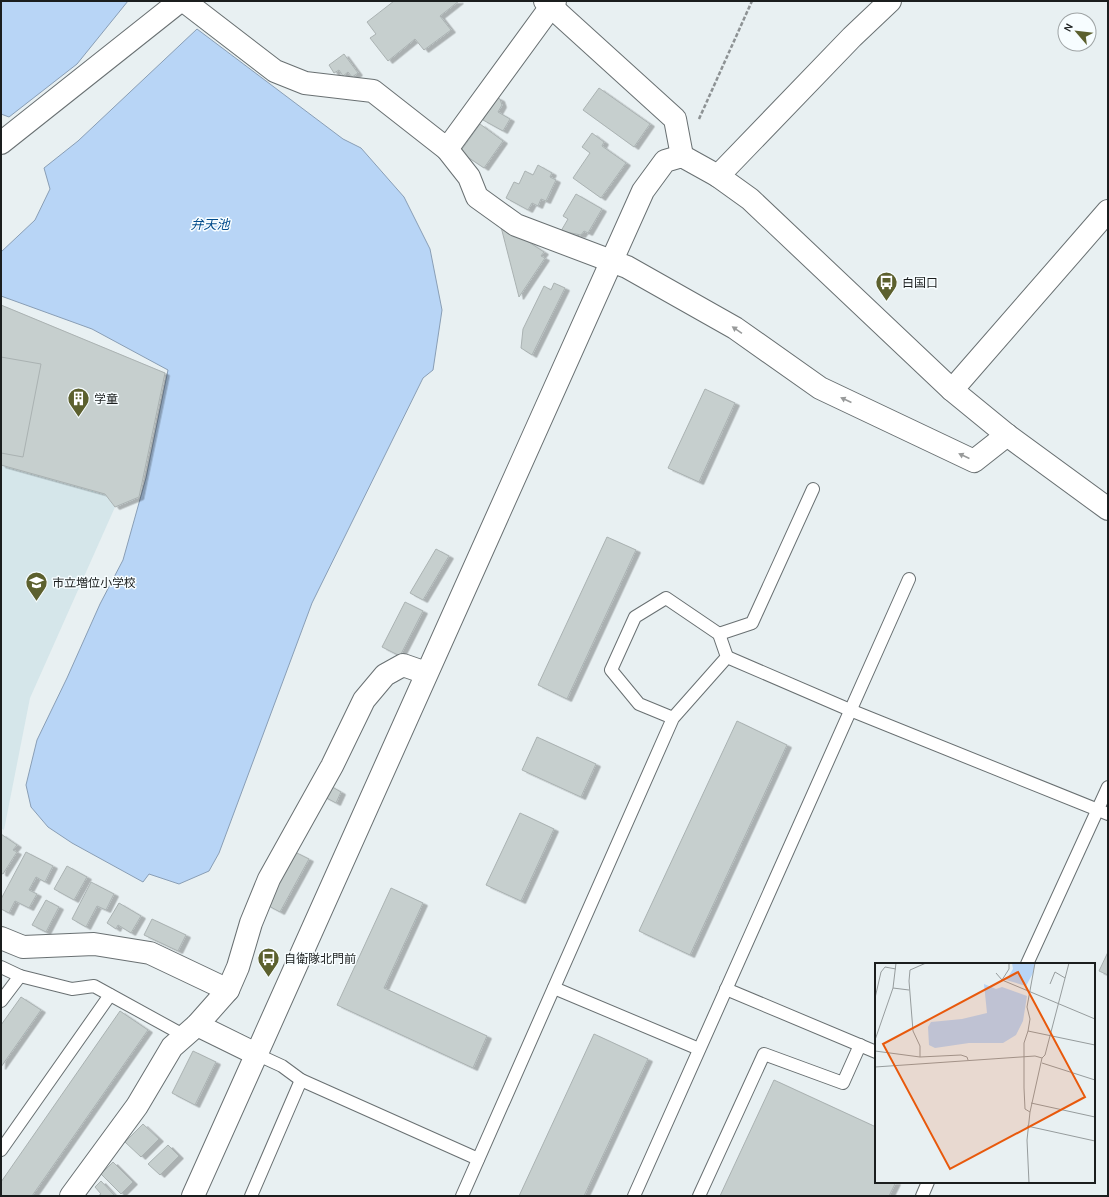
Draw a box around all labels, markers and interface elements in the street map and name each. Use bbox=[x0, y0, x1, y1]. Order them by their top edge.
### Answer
north arrow bbox=[1057, 12, 1097, 52]
text: N bbox=[1061, 21, 1076, 34]
water label: 弁天池 bbox=[190, 217, 231, 232]
bus stop icon: 白国口 bbox=[874, 270, 900, 303]
place label: 白国口 bbox=[902, 276, 938, 290]
one-way arrow bbox=[732, 326, 742, 334]
building icon: 学童 bbox=[65, 386, 91, 419]
place label: 学童 bbox=[94, 392, 118, 406]
one-way arrow bbox=[841, 397, 852, 403]
one-way arrow bbox=[958, 453, 969, 459]
school or university icon: 市立増位小学校 bbox=[24, 570, 50, 603]
place label: 市立増位小学校 bbox=[52, 576, 136, 590]
bus stop icon: 自衛隊北門前 bbox=[256, 946, 282, 979]
place label: 自衛隊北門前 bbox=[284, 952, 356, 966]
inset map bbox=[875, 963, 1095, 1183]

